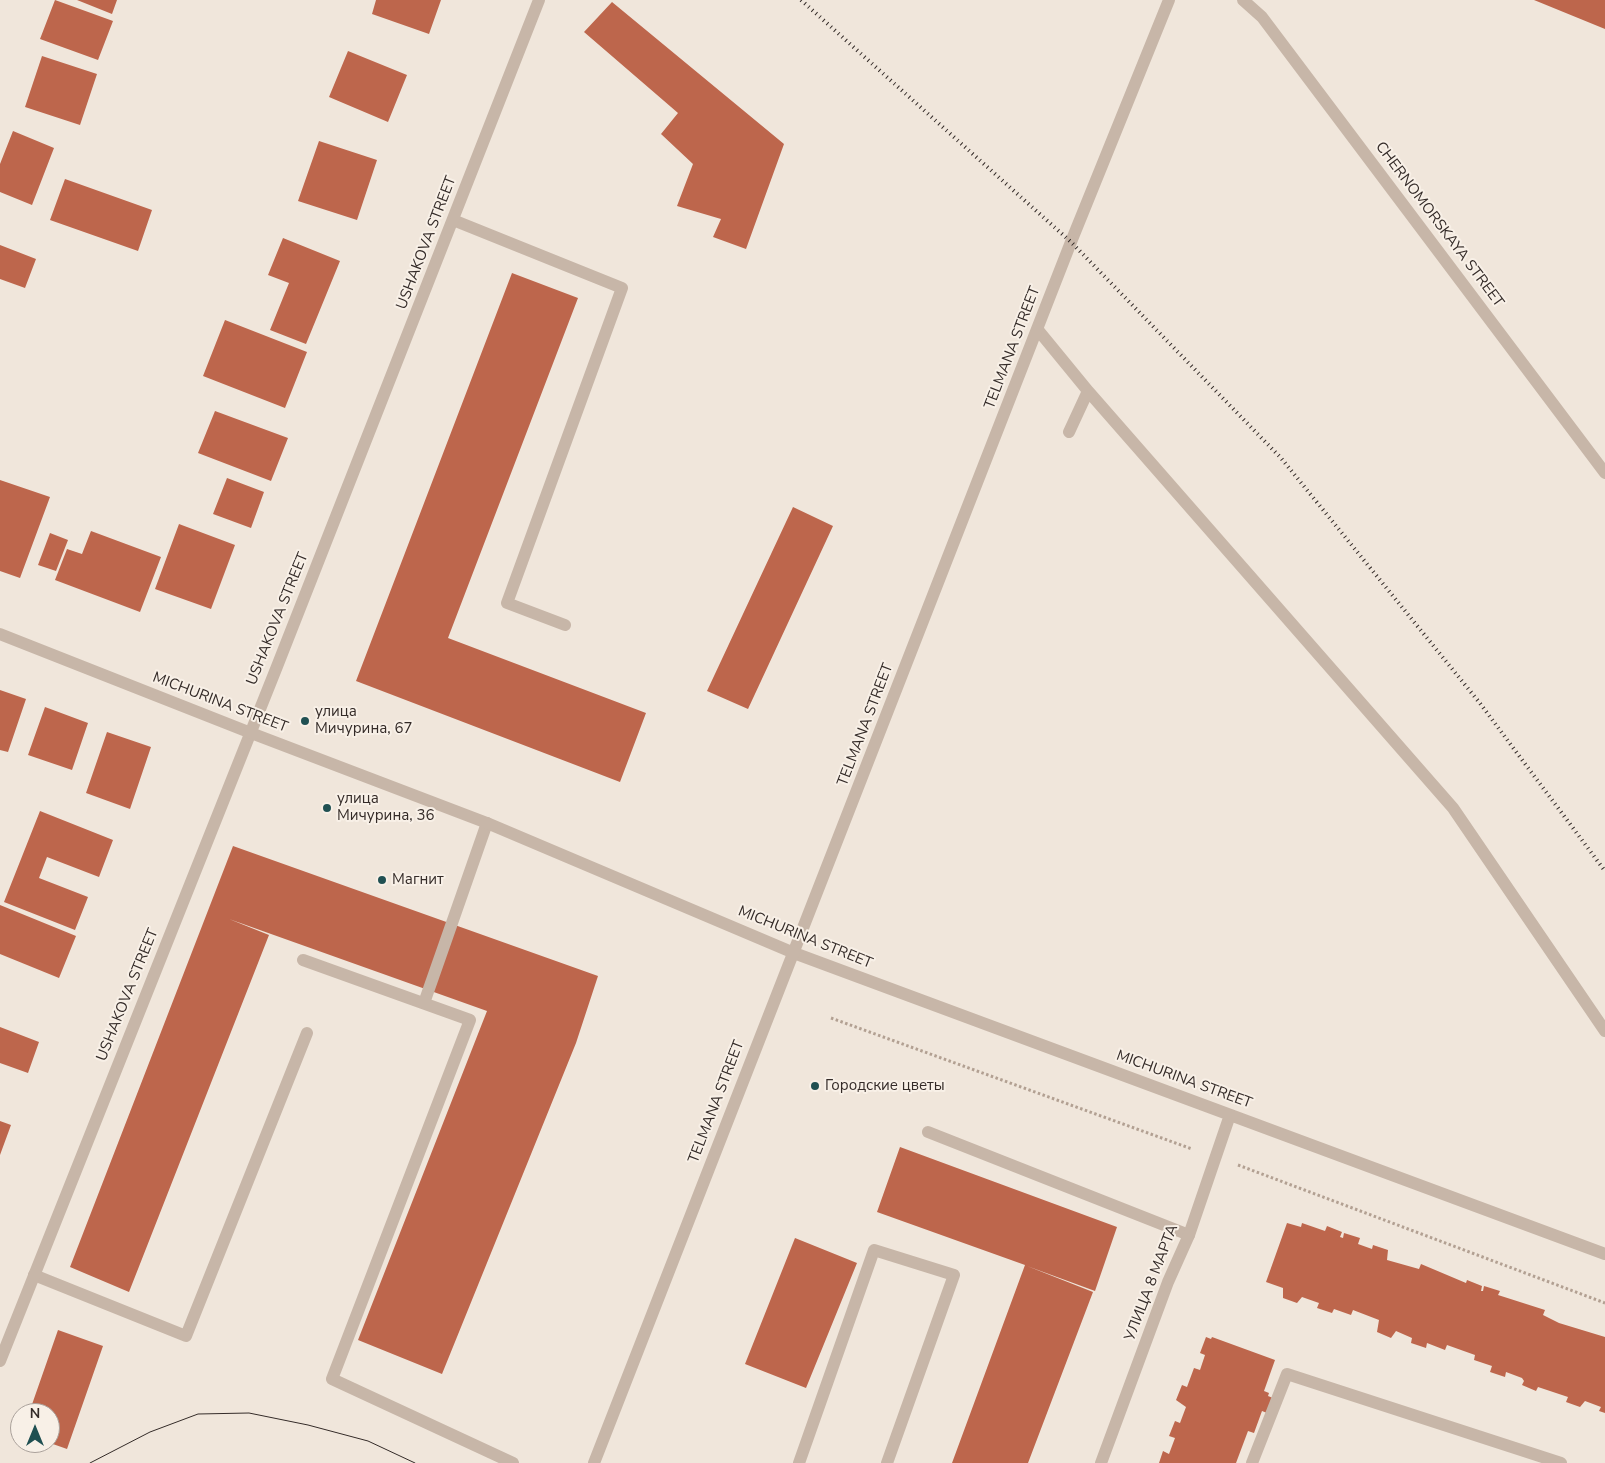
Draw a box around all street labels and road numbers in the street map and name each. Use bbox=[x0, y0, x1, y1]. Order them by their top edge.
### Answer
street label: CHERNOMORSKAYA STREET bbox=[1371, 139, 1507, 311]
street label: USHAKOVA STREET bbox=[393, 174, 461, 312]
street label: TELMANA STREET bbox=[981, 284, 1045, 412]
street label: USHAKOVA STREET bbox=[243, 550, 313, 688]
street label: TELMANA STREET bbox=[834, 661, 898, 789]
street label: MICHURINA STREET bbox=[150, 669, 290, 737]
street label: MICHURINA STREET bbox=[735, 903, 875, 973]
street label: USHAKOVA STREET bbox=[93, 926, 163, 1064]
street label: TELMANA STREET bbox=[685, 1038, 749, 1166]
street label: MICHURINA STREET bbox=[1114, 1047, 1254, 1113]
street label: УЛИЦА 8 МАРТА bbox=[1122, 1222, 1182, 1344]

